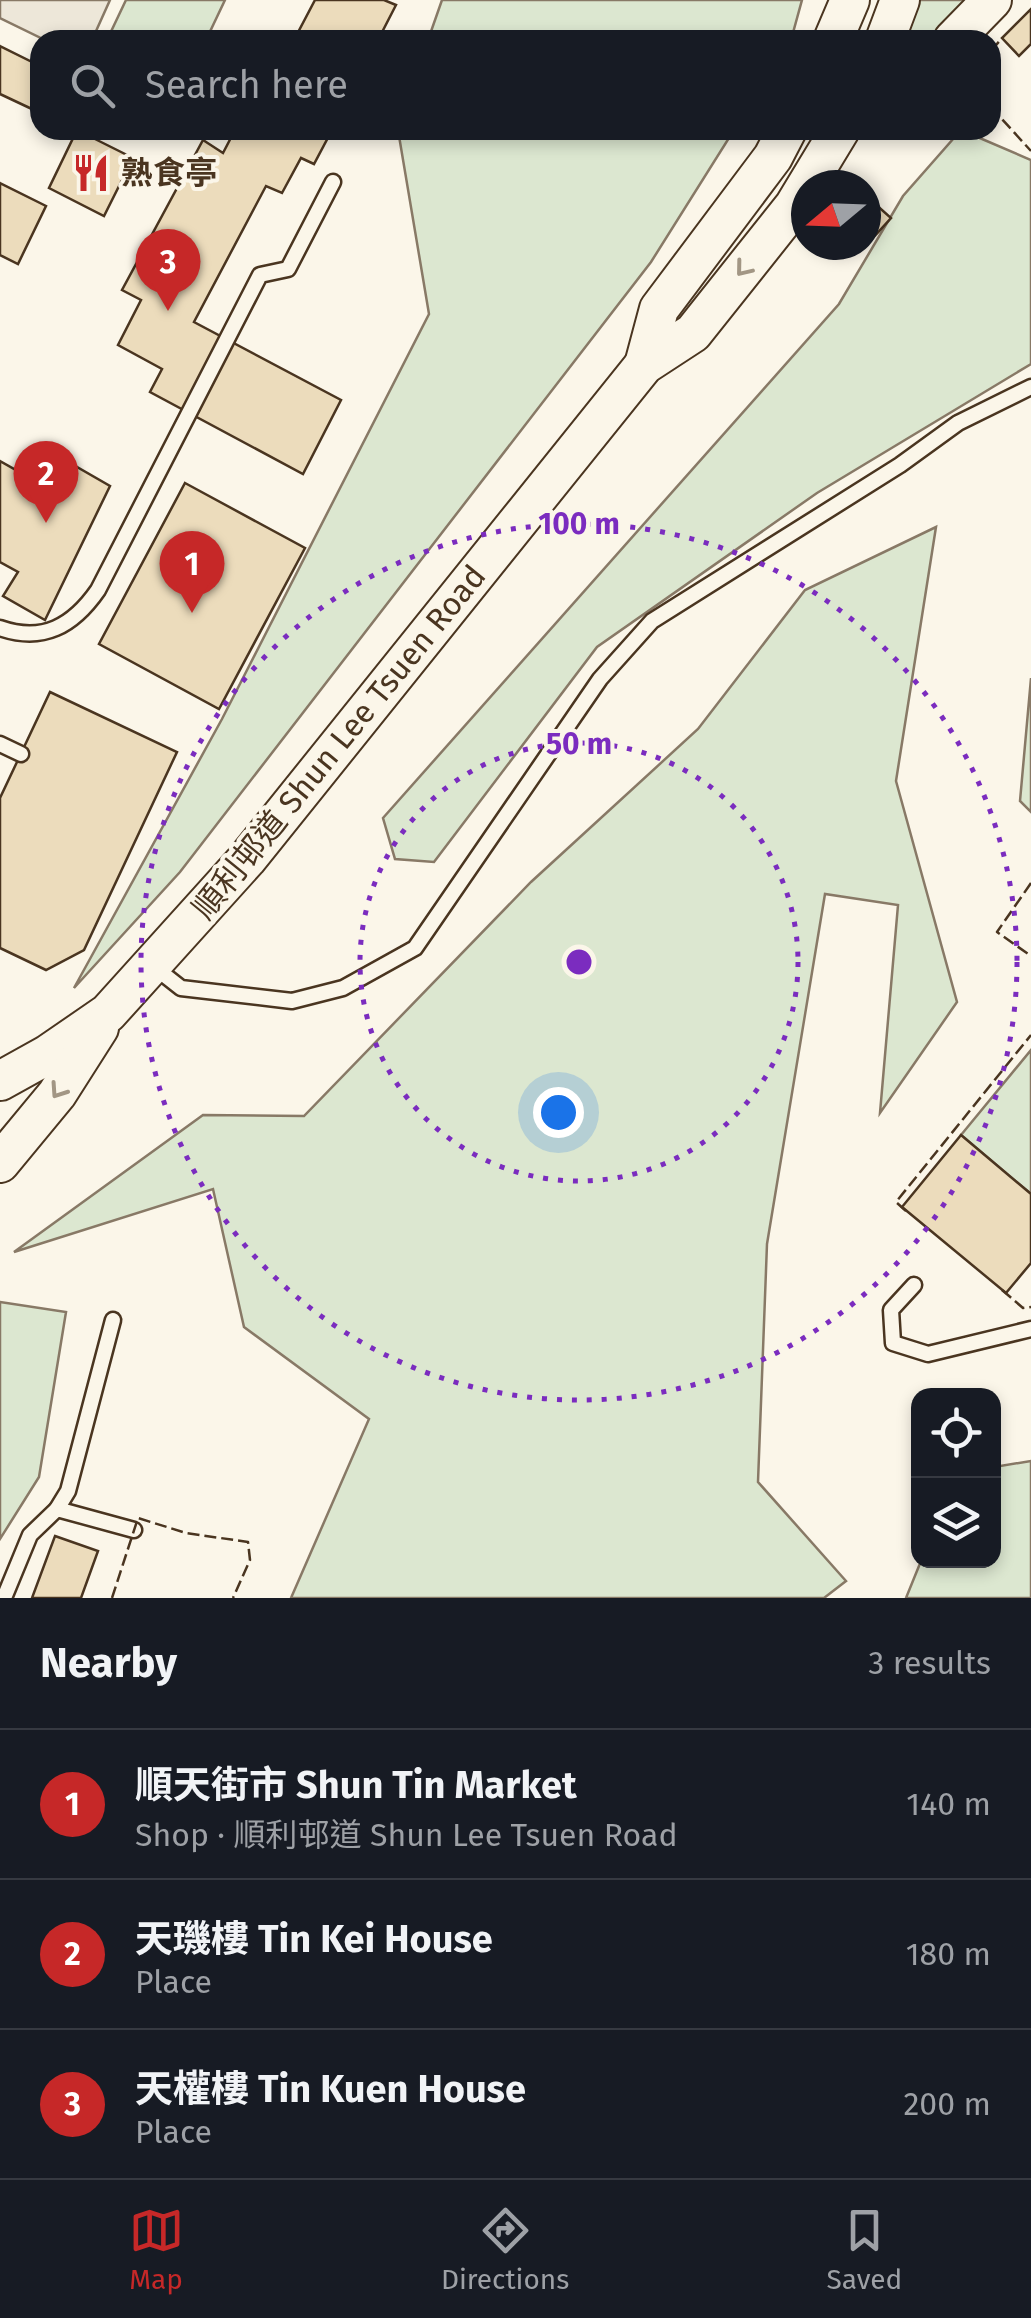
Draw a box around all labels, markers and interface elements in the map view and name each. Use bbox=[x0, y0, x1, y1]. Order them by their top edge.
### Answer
search box bbox=[30, 30, 1001, 140]
icon: search bbox=[65, 58, 120, 113]
text: Search here bbox=[145, 62, 348, 108]
restaurant icon: 熟食亭 bbox=[70, 152, 112, 194]
place label: 熟食亭 bbox=[121, 154, 217, 192]
north arrow bbox=[791, 170, 881, 260]
pin: 3 bbox=[136, 228, 200, 311]
one-way arrow bbox=[737, 258, 755, 276]
pin: 2 bbox=[13, 440, 78, 523]
text: 100 m bbox=[538, 506, 620, 542]
pin: 1 bbox=[160, 530, 224, 613]
street label: 順利邨道 Shun Lee Tsuen Road bbox=[185, 558, 493, 926]
text: 50 m bbox=[546, 726, 612, 762]
centre of rings bbox=[561, 944, 597, 980]
one-way arrow bbox=[52, 1080, 70, 1099]
your location bbox=[533, 1087, 584, 1138]
map controls bbox=[911, 1388, 1001, 1568]
button: locate bbox=[911, 1388, 1001, 1478]
button: layers bbox=[911, 1478, 1001, 1568]
text: Nearby bbox=[40, 1638, 177, 1688]
text: 3 results bbox=[868, 1644, 991, 1682]
text: 順天街市 Shun Tin Market bbox=[135, 1762, 577, 1808]
text: 1 bbox=[65, 1785, 80, 1823]
text: 140 m bbox=[906, 1785, 991, 1823]
text: Shop · 順利邨道 Shun Lee Tsuen Road bbox=[135, 1816, 678, 1854]
text: 天璣樓 Tin Kei House bbox=[135, 1916, 493, 1962]
text: 2 bbox=[64, 1935, 81, 1973]
text: 180 m bbox=[906, 1935, 991, 1973]
text: Place bbox=[135, 1963, 212, 2001]
text: 天權樓 Tin Kuen House bbox=[135, 2066, 526, 2112]
text: 3 bbox=[64, 2085, 81, 2123]
text: 200 m bbox=[904, 2085, 991, 2123]
text: Place bbox=[135, 2113, 212, 2151]
tab: Map bbox=[129, 2203, 184, 2296]
tab: Directions bbox=[441, 2203, 569, 2296]
tab: Saved bbox=[827, 2203, 902, 2296]

